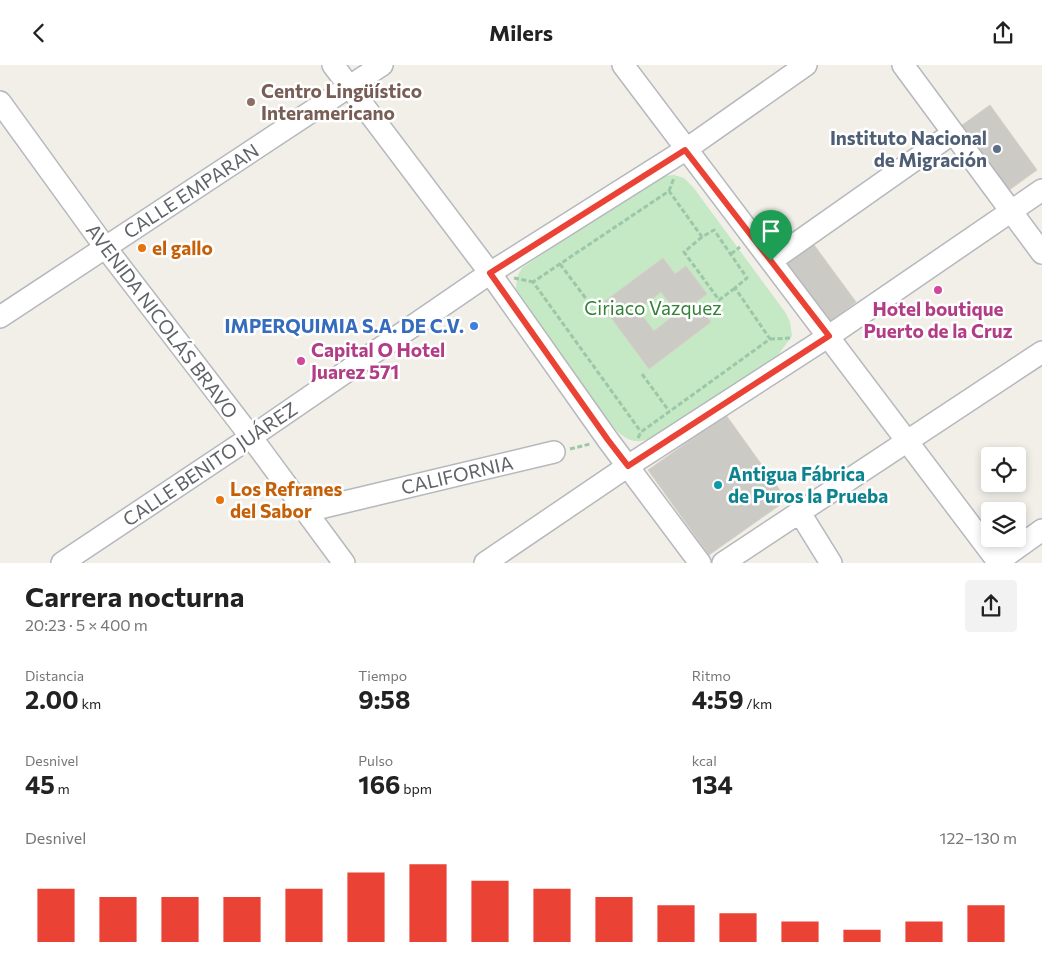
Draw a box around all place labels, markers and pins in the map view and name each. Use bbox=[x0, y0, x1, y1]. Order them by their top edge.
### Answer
place label: Centro Lingüístico Interamericano bbox=[261, 79, 422, 124]
marker: Centro Lingüístico Interamericano bbox=[245, 96, 257, 108]
place label: Instituto Nacional de Migración bbox=[830, 126, 987, 171]
marker: Instituto Nacional de Migración bbox=[991, 143, 1003, 155]
pin bbox=[750, 210, 792, 261]
place label: el gallo bbox=[152, 236, 213, 259]
marker: el gallo bbox=[136, 242, 148, 254]
marker: Hotel boutique Puerto de la Cruz bbox=[932, 284, 944, 296]
place label: Hotel boutique Puerto de la Cruz bbox=[864, 297, 1013, 342]
place label: IMPERQUIMIA S.A. DE C.V. bbox=[225, 314, 464, 337]
marker: IMPERQUIMIA S.A. DE C.V. bbox=[468, 320, 480, 332]
place label: Capital O Hotel Juarez 571 bbox=[311, 338, 445, 383]
marker: Capital O Hotel Juarez 571 bbox=[295, 355, 307, 367]
place label: Antigua Fábrica de Puros la Prueba bbox=[728, 462, 888, 507]
place label: Los Refranes del Sabor bbox=[230, 477, 342, 522]
marker: Antigua Fábrica de Puros la Prueba bbox=[712, 479, 724, 491]
marker: Los Refranes del Sabor bbox=[214, 494, 226, 506]

